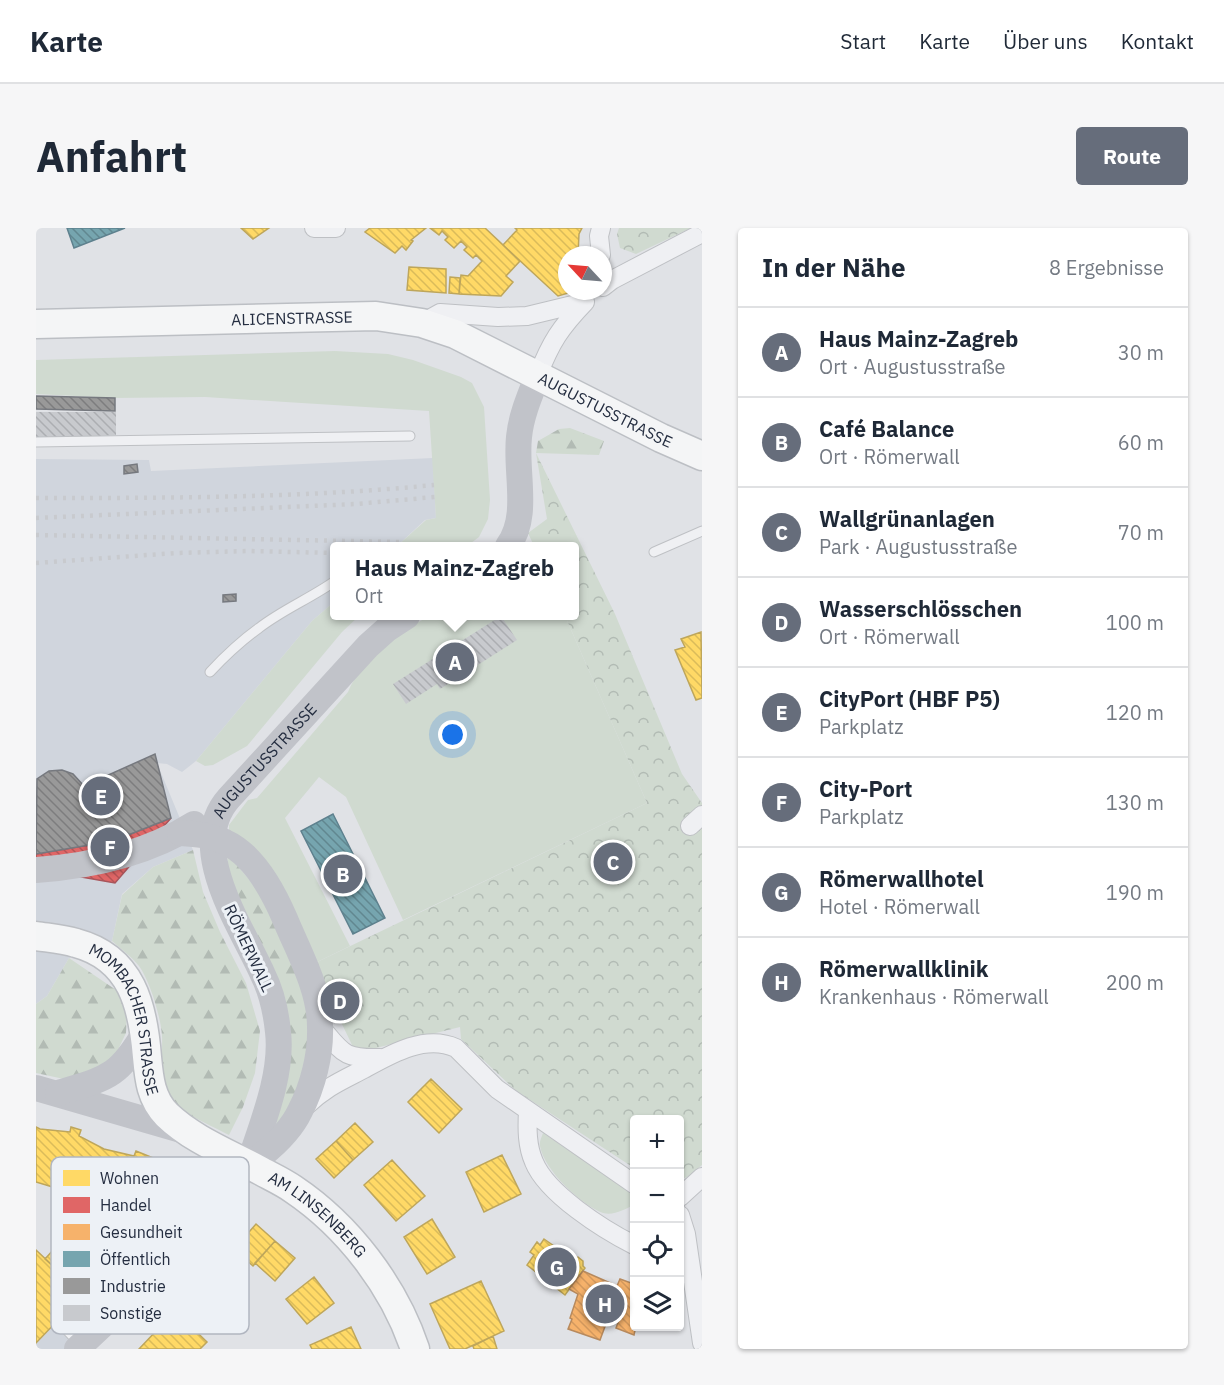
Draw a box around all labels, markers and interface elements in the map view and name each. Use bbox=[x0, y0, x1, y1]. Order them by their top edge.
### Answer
text: Karte bbox=[30, 23, 103, 60]
text: Start bbox=[840, 27, 886, 55]
text: Karte bbox=[919, 27, 970, 55]
text: Über uns bbox=[1003, 27, 1088, 55]
text: Kontakt bbox=[1121, 27, 1194, 55]
button: Route bbox=[1076, 127, 1188, 185]
text: Anfahrt bbox=[36, 129, 187, 184]
north arrow bbox=[558, 246, 612, 300]
text: In der Nähe bbox=[762, 250, 906, 284]
text: 8 Ergebnisse bbox=[1049, 254, 1164, 281]
street label: ALICENSTRASSE bbox=[231, 307, 353, 329]
text: Haus Mainz-Zagreb bbox=[819, 324, 1018, 353]
text: A bbox=[775, 339, 788, 366]
text: 30 m bbox=[1118, 339, 1164, 366]
text: Ort · Augustusstraße bbox=[819, 353, 1006, 380]
street label: AUGUSTUSSTRASSE bbox=[535, 368, 676, 452]
text: Café Balance bbox=[819, 414, 954, 443]
text: B bbox=[775, 429, 788, 456]
text: 60 m bbox=[1118, 429, 1164, 456]
text: Ort · Römerwall bbox=[819, 443, 960, 470]
text: Wallgrünanlagen bbox=[819, 504, 995, 533]
text: C bbox=[775, 519, 788, 546]
text: 70 m bbox=[1118, 519, 1164, 546]
text: Park · Augustusstraße bbox=[819, 533, 1017, 560]
popup bbox=[330, 542, 579, 620]
text: Haus Mainz-Zagreb bbox=[355, 553, 554, 582]
text: Ort bbox=[355, 582, 383, 609]
text: Wasserschlösschen bbox=[819, 594, 1022, 623]
text: D bbox=[775, 609, 788, 636]
text: 100 m bbox=[1106, 609, 1164, 636]
text: Ort · Römerwall bbox=[819, 623, 960, 650]
pin: A bbox=[436, 640, 474, 684]
text: CityPort (HBF P5) bbox=[819, 684, 1000, 713]
street label: AUGUSTUSSTRASSE bbox=[208, 699, 321, 821]
text: E bbox=[775, 699, 788, 726]
text: 120 m bbox=[1106, 699, 1164, 726]
text: Parkplatz bbox=[819, 713, 904, 740]
your location bbox=[438, 720, 467, 749]
pin: E bbox=[82, 774, 120, 818]
text: City-Port bbox=[819, 774, 912, 803]
text: F bbox=[776, 789, 787, 816]
text: 130 m bbox=[1106, 789, 1164, 816]
text: Parkplatz bbox=[819, 803, 904, 830]
pin: F bbox=[90, 824, 130, 870]
pin: C bbox=[594, 840, 632, 884]
pin: B bbox=[324, 852, 362, 896]
text: Römerwallhotel bbox=[819, 864, 984, 893]
text: G bbox=[774, 879, 789, 906]
text: 190 m bbox=[1106, 879, 1164, 906]
text: Hotel · Römerwall bbox=[819, 893, 980, 920]
street label: RÖMERWALL bbox=[220, 901, 278, 995]
street label: MOMBACHER STRASSE bbox=[86, 939, 163, 1098]
text: Römerwallklinik bbox=[819, 954, 989, 983]
text: H bbox=[774, 969, 789, 996]
text: 200 m bbox=[1106, 969, 1164, 996]
pin: D bbox=[320, 978, 360, 1024]
text: Krankenhaus · Römerwall bbox=[819, 983, 1049, 1010]
map controls bbox=[630, 1115, 684, 1331]
button: + bbox=[630, 1115, 684, 1169]
legend bbox=[51, 1157, 249, 1334]
street label: AM LINSENBERG bbox=[265, 1167, 371, 1261]
text: Wohnen bbox=[100, 1168, 159, 1188]
button: − bbox=[630, 1169, 684, 1223]
text: Handel bbox=[100, 1195, 151, 1215]
text: Gesundheit bbox=[100, 1222, 183, 1242]
button: locate bbox=[630, 1223, 684, 1277]
pin: G bbox=[538, 1244, 576, 1290]
text: Öffentlich bbox=[100, 1249, 171, 1269]
text: Industrie bbox=[100, 1276, 166, 1296]
button: layers bbox=[630, 1277, 684, 1331]
pin: H bbox=[586, 1282, 624, 1326]
text: Sonstige bbox=[100, 1303, 162, 1323]

